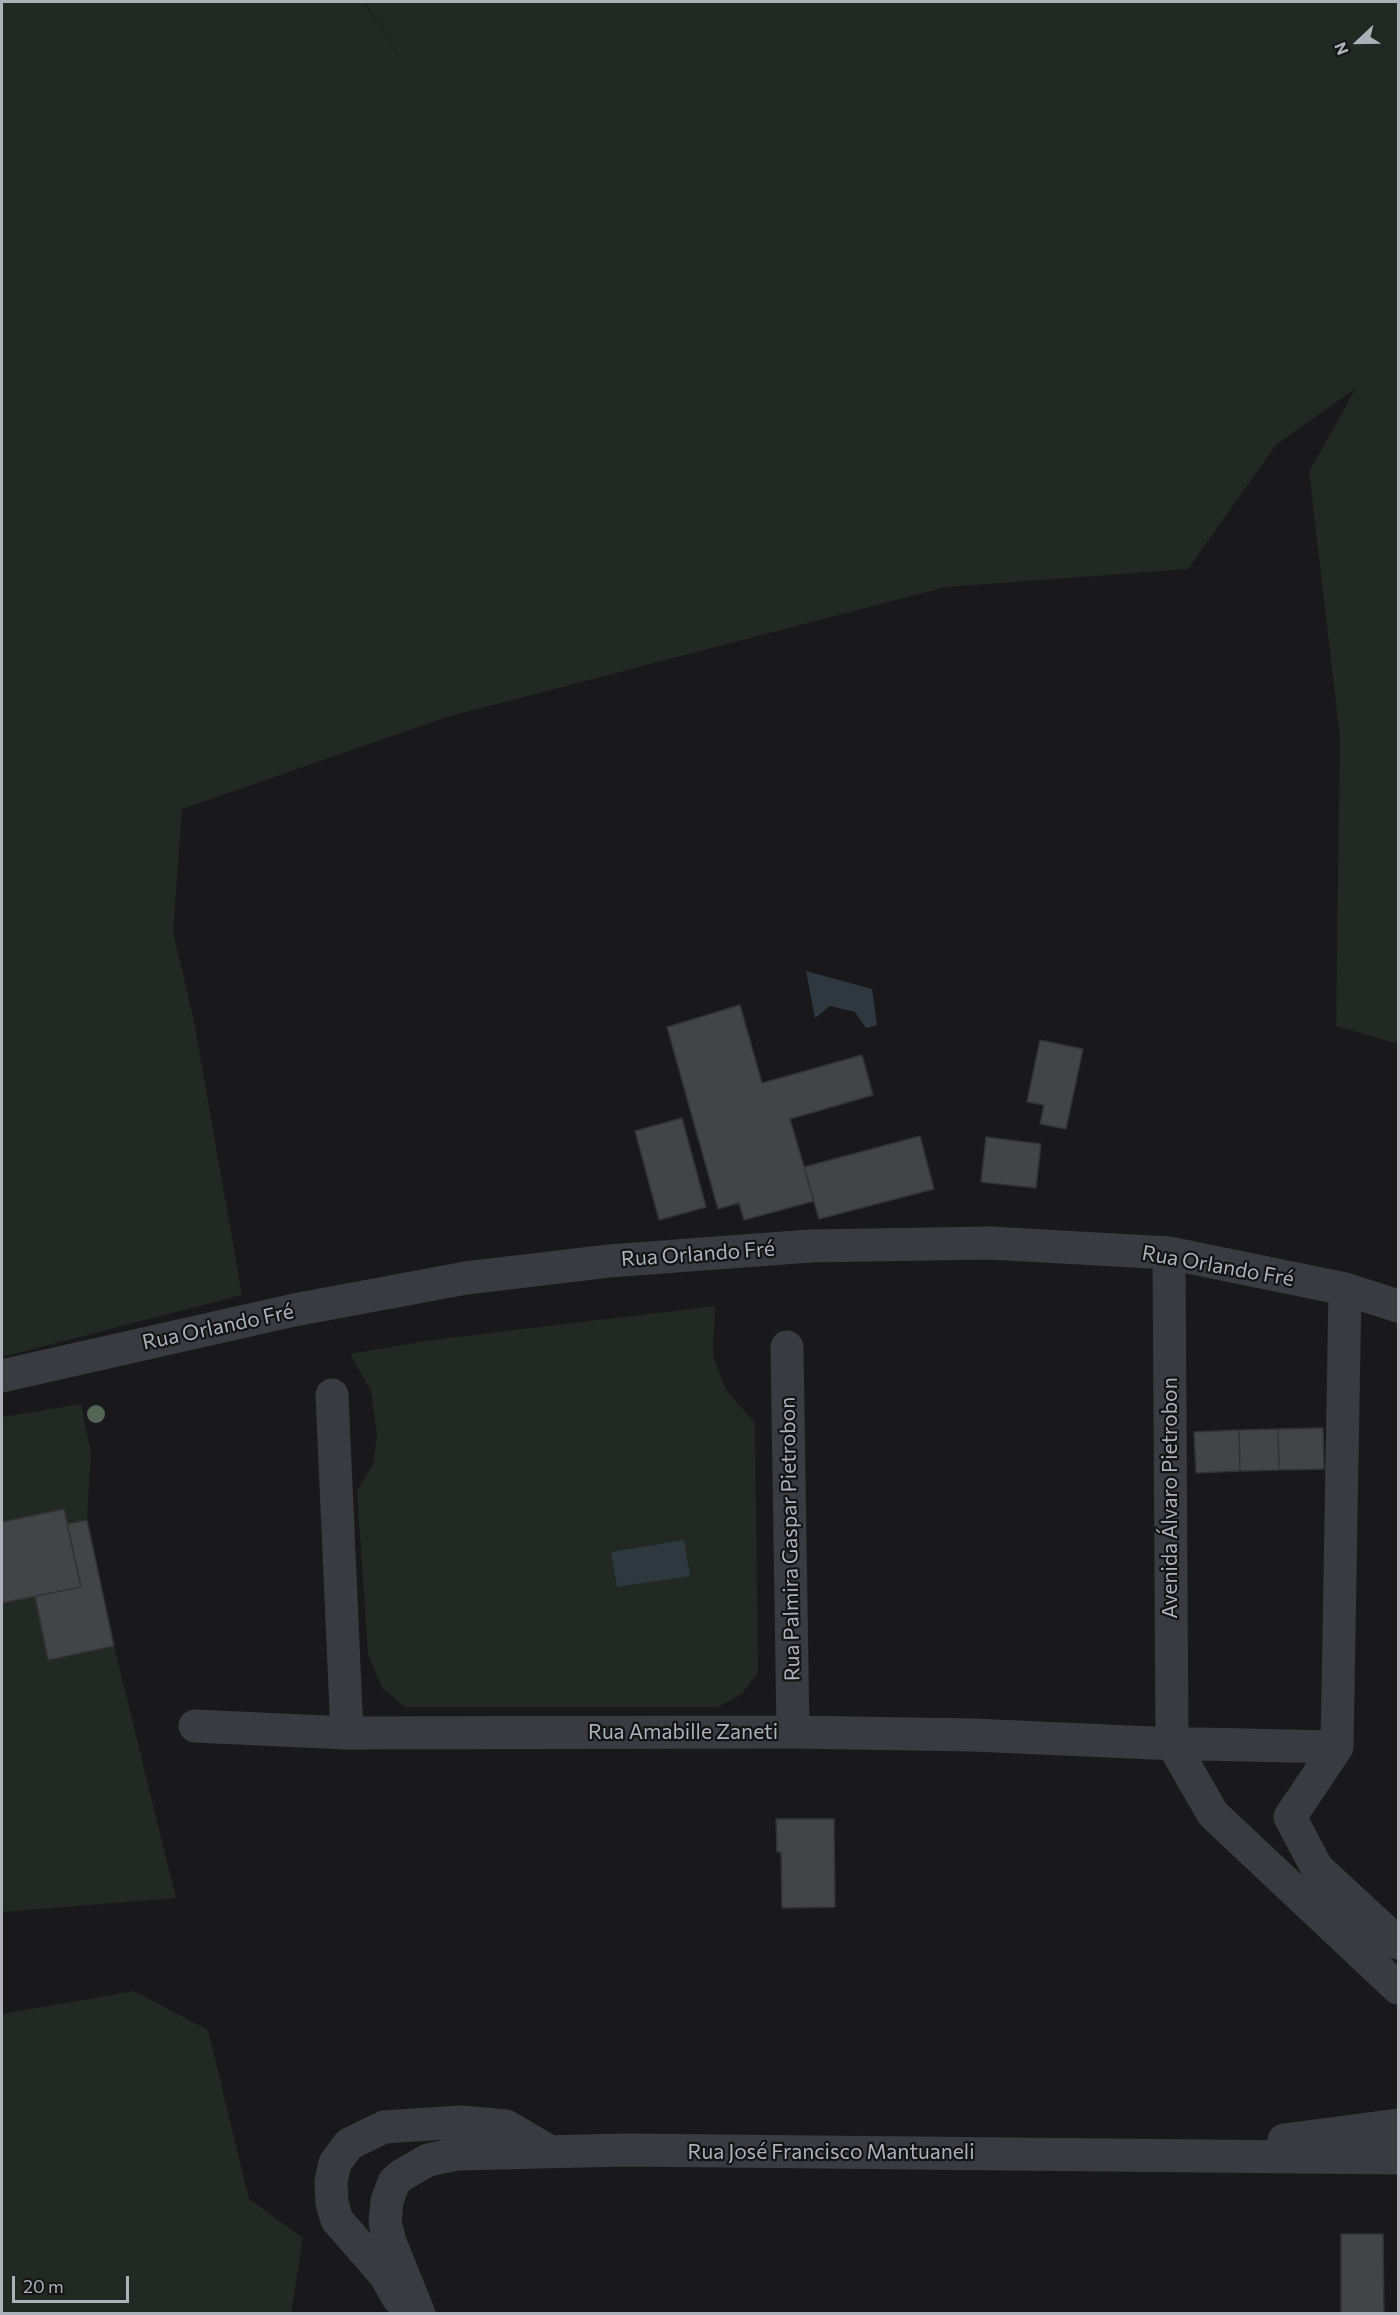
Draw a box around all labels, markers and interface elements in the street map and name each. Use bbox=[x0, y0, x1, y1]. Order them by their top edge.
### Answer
north arrow bbox=[1328, 12, 1388, 72]
text: N bbox=[1330, 40, 1352, 58]
street label: Rua Orlando Fré bbox=[620, 1236, 776, 1272]
street label: Rua Orlando Fré bbox=[1140, 1240, 1296, 1292]
street label: Rua Orlando Fré bbox=[140, 1299, 296, 1355]
street label: Avenida Álvaro Pietrobon bbox=[1157, 1377, 1183, 1619]
street label: Rua Palmira Gaspar Pietrobon bbox=[775, 1397, 805, 1681]
street label: Rua Amabille Zaneti bbox=[588, 1719, 778, 1745]
street label: Rua José Francisco Mantuaneli bbox=[687, 2139, 975, 2165]
scale bar bbox=[15, 2264, 132, 2302]
text: 20 m bbox=[23, 2275, 64, 2297]

